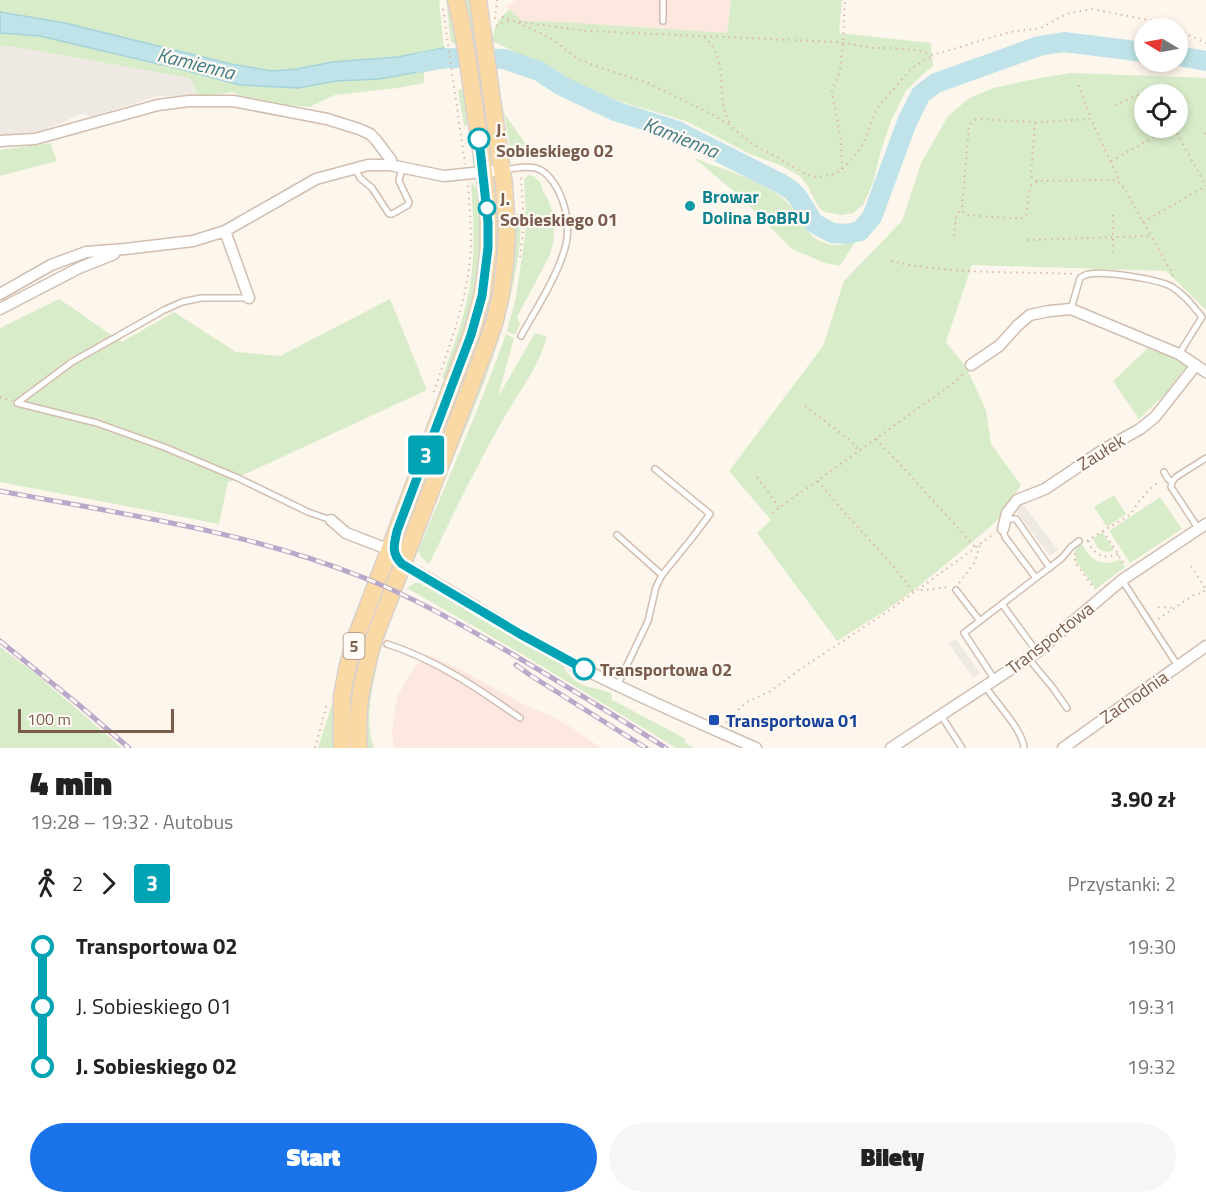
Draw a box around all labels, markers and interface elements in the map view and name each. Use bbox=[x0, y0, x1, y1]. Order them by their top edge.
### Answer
north arrow bbox=[1134, 18, 1188, 72]
map controls bbox=[1134, 18, 1188, 138]
water label: Kamienna bbox=[154, 38, 239, 88]
button: locate bbox=[1134, 84, 1188, 138]
water label: Kamienna bbox=[639, 108, 724, 167]
place label: J. Sobieskiego 02 bbox=[496, 116, 614, 164]
marker: J. Sobieskiego 02 bbox=[468, 128, 490, 150]
place label: Browar Dolina BoBRU bbox=[702, 183, 810, 231]
place label: J. Sobieskiego 01 bbox=[500, 185, 618, 233]
marker: J. Sobieskiego 01 bbox=[478, 199, 496, 217]
marker: Browar Dolina BoBRU bbox=[683, 199, 697, 213]
street label: Zaułek bbox=[1072, 427, 1130, 477]
line badge: 3 bbox=[406, 436, 446, 474]
text: 3 bbox=[420, 439, 432, 471]
street label: Transportowa bbox=[1000, 595, 1100, 681]
road number: 5 bbox=[344, 633, 364, 659]
place label: Transportowa 02 bbox=[600, 656, 732, 683]
marker: Transportowa 02 bbox=[573, 658, 595, 680]
street label: Zachodnia bbox=[1094, 664, 1174, 730]
scale bar bbox=[18, 706, 174, 734]
text: 100 m bbox=[27, 707, 71, 731]
place label: Transportowa 01 bbox=[726, 707, 858, 734]
marker: Transportowa 01 bbox=[707, 713, 721, 727]
text: 4 min bbox=[30, 758, 112, 808]
text: 3.90 zł bbox=[1110, 782, 1176, 816]
text: 19:28 – 19:32 · Autobus bbox=[30, 806, 233, 837]
icon: walk bbox=[30, 867, 63, 900]
icon: forward bbox=[92, 867, 125, 900]
text: 3 bbox=[146, 867, 158, 899]
text: 2 bbox=[72, 868, 83, 899]
text: Przystanki: 2 bbox=[1068, 868, 1176, 899]
text: Transportowa 02 bbox=[76, 929, 238, 963]
text: 19:30 bbox=[1127, 931, 1176, 962]
text: J. Sobieskiego 01 bbox=[76, 989, 232, 1023]
text: 19:31 bbox=[1127, 991, 1176, 1022]
text: J. Sobieskiego 02 bbox=[76, 1049, 237, 1083]
text: 19:32 bbox=[1127, 1051, 1176, 1082]
button: Start bbox=[30, 1123, 597, 1192]
button: Bilety bbox=[609, 1123, 1176, 1192]

